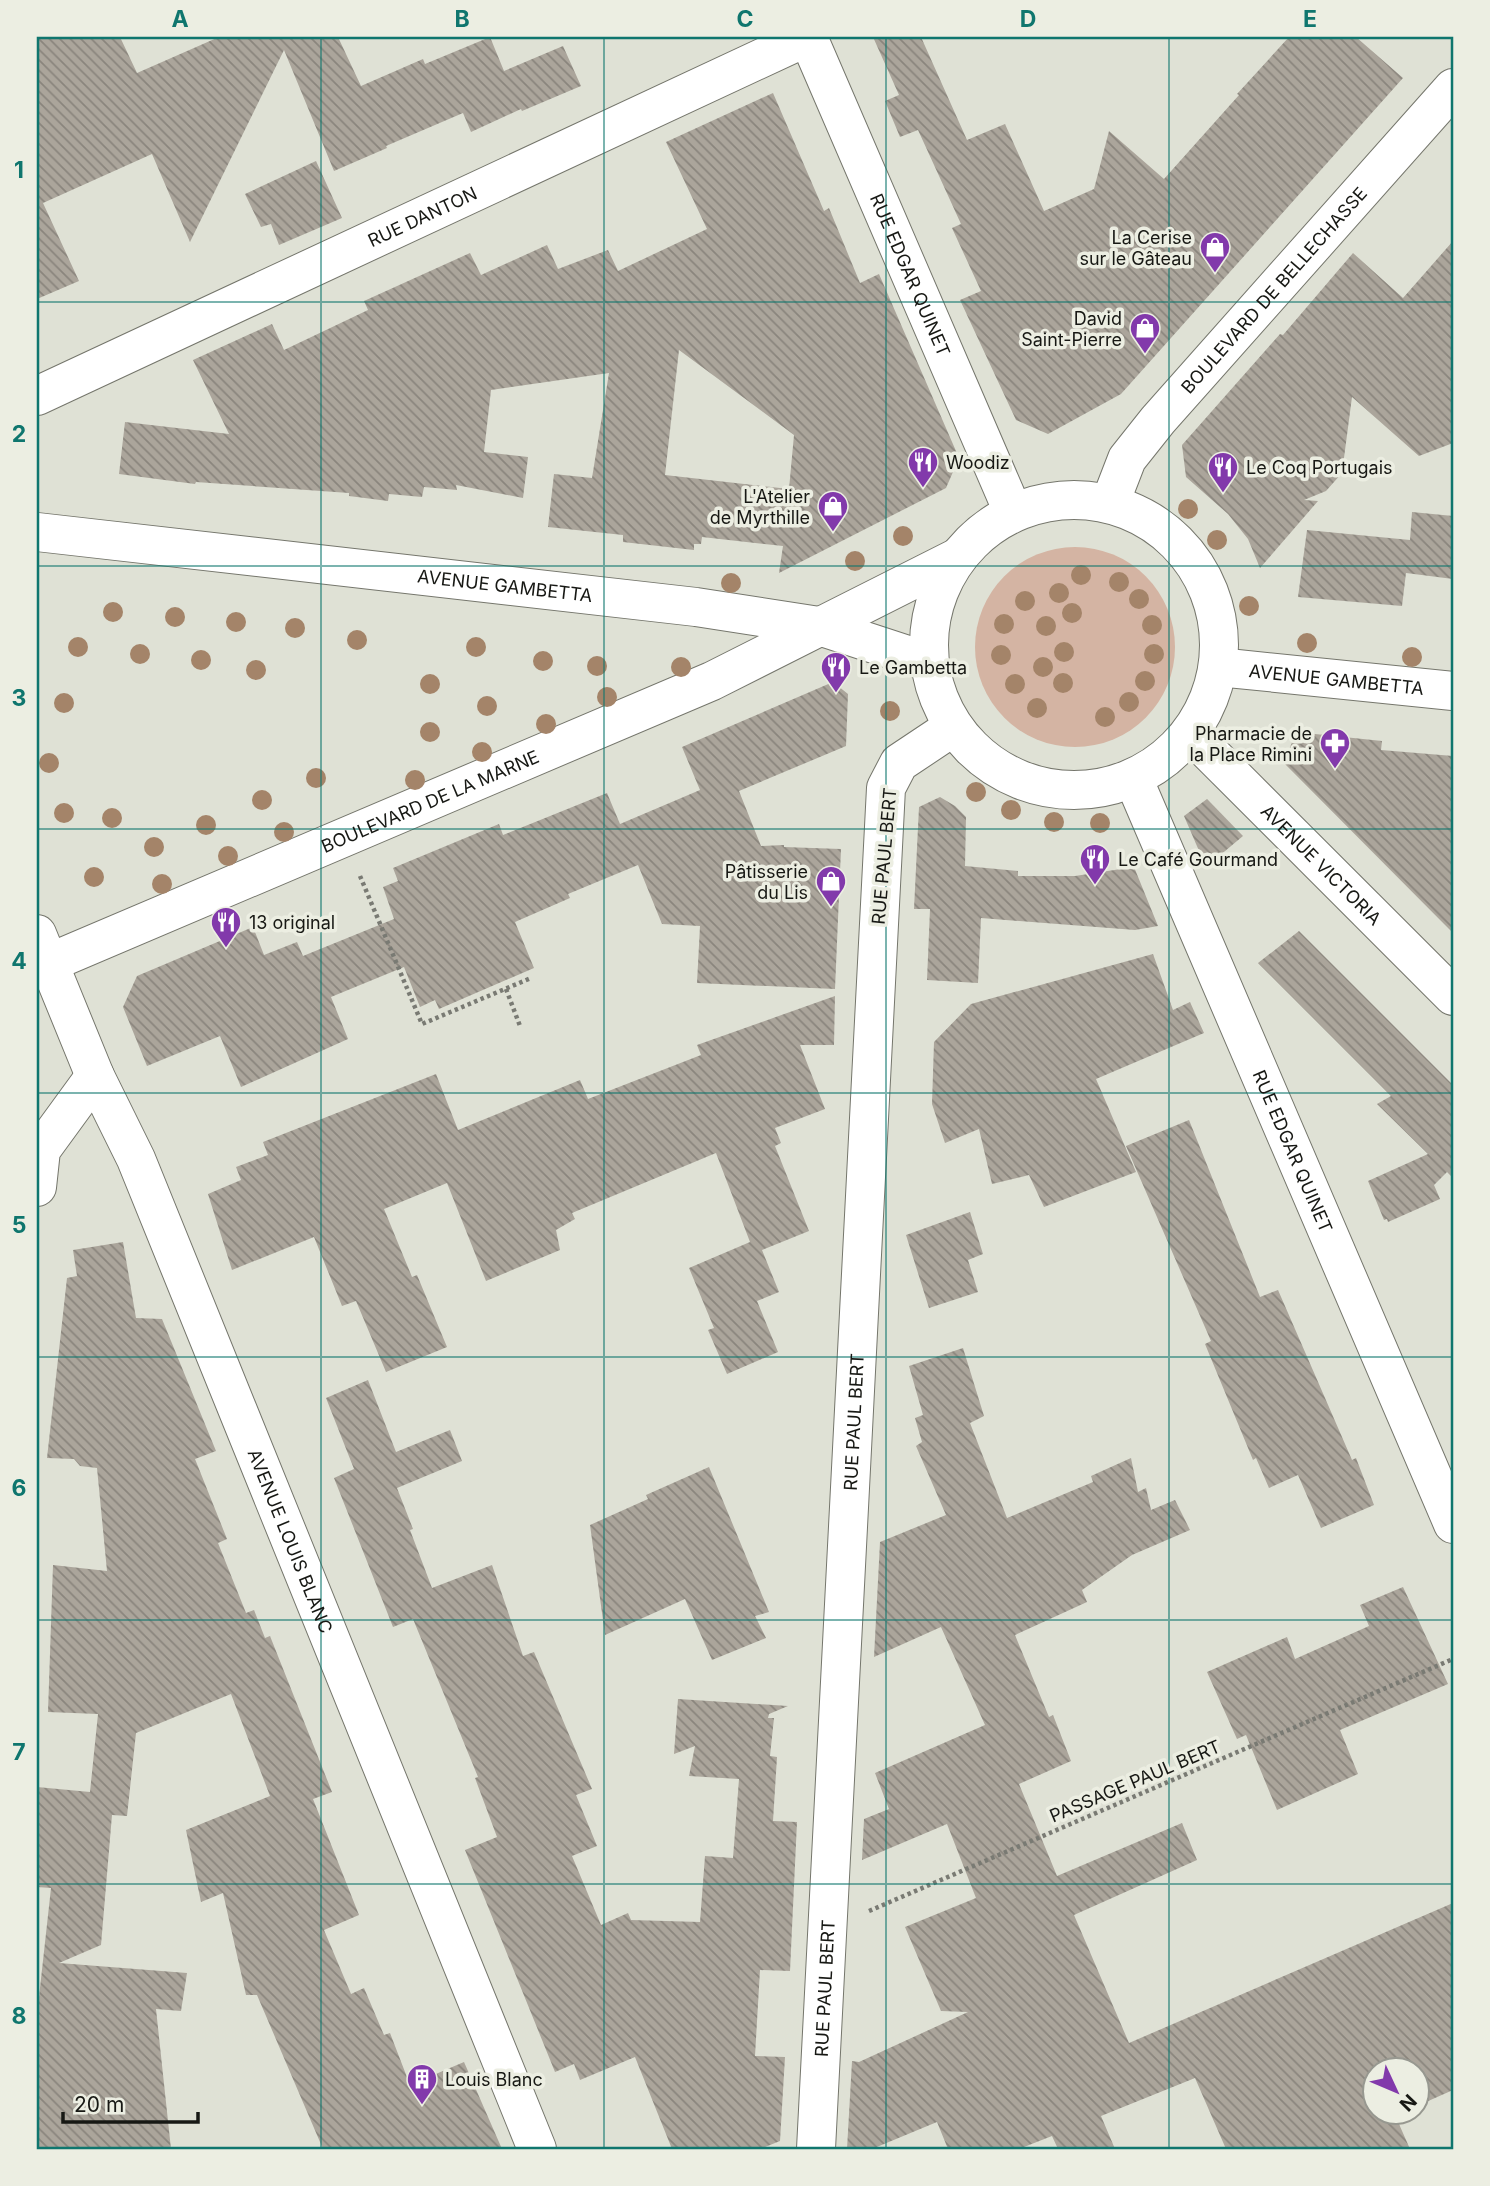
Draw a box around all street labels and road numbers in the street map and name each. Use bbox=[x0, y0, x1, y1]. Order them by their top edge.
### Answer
street label: RUE DANTON bbox=[364, 182, 480, 251]
street label: BOULEVARD DE BELLECHASSE bbox=[1176, 182, 1371, 397]
street label: RUE EDGAR QUINET bbox=[866, 190, 955, 359]
street label: AVENUE GAMBETTA bbox=[416, 565, 593, 606]
street label: AVENUE GAMBETTA bbox=[1248, 660, 1425, 698]
street label: BOULEVARD DE LA MARNE bbox=[318, 745, 542, 856]
street label: RUE PAUL BERT bbox=[868, 787, 900, 925]
street label: AVENUE VICTORIA bbox=[1257, 800, 1386, 929]
street label: RUE EDGAR QUINET bbox=[1249, 1067, 1337, 1236]
street label: RUE PAUL BERT bbox=[839, 1353, 867, 1491]
street label: AVENUE LOUIS BLANC bbox=[244, 1446, 337, 1636]
street label: PASSAGE PAUL BERT bbox=[1046, 1735, 1224, 1827]
street label: RUE PAUL BERT bbox=[810, 1919, 838, 2057]

